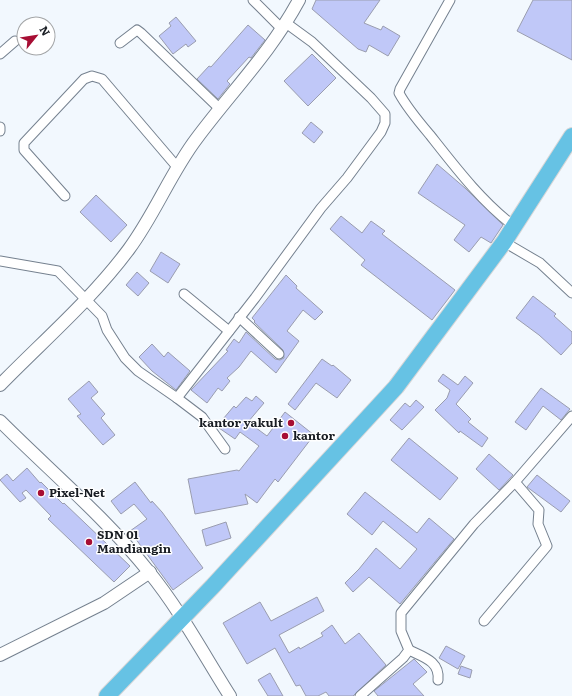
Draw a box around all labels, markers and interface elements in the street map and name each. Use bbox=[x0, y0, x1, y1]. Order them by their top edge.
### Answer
north arrow bbox=[16, 16, 56, 56]
text: N bbox=[36, 23, 55, 38]
place label: kantor yakult bbox=[199, 413, 284, 431]
marker: kantor yakult bbox=[286, 418, 296, 428]
place label: kantor bbox=[293, 426, 335, 444]
marker: kantor bbox=[280, 431, 290, 441]
place label: Pixel-Net bbox=[49, 483, 106, 501]
marker: Pixel-Net bbox=[36, 488, 46, 498]
place label: SDN 01 Mandiangin bbox=[97, 525, 172, 557]
marker: SDN 01 Mandiangin bbox=[84, 537, 94, 547]

